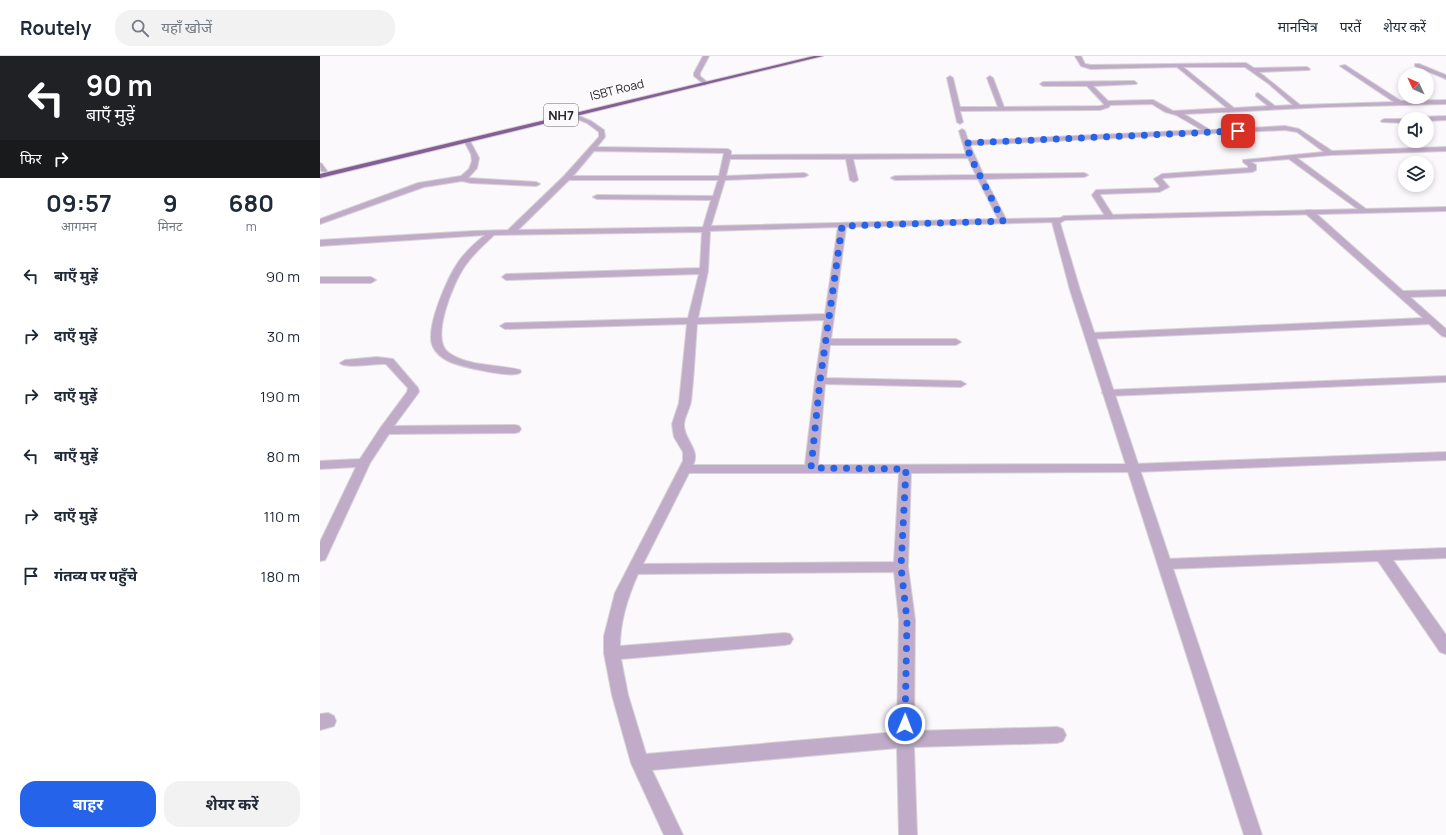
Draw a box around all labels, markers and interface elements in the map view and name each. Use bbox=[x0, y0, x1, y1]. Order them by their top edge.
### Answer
search box bbox=[115, 10, 395, 46]
text: Routely bbox=[20, 15, 91, 41]
icon: search bbox=[129, 17, 151, 39]
text: यहाँ खोजें bbox=[161, 17, 212, 38]
text: मानचित्र bbox=[1278, 17, 1318, 36]
text: परतें bbox=[1340, 17, 1361, 36]
text: शेयर करें bbox=[1383, 17, 1426, 36]
text: 90 m bbox=[86, 66, 153, 104]
north arrow bbox=[1398, 68, 1434, 104]
map controls bbox=[1398, 68, 1434, 192]
icon: left bbox=[20, 72, 72, 124]
street label: ISBT Road bbox=[588, 75, 646, 104]
text: बाएँ मुड़ें bbox=[86, 102, 135, 126]
road number: NH7 bbox=[544, 104, 578, 126]
button: sound bbox=[1398, 112, 1434, 148]
pin bbox=[1221, 114, 1255, 148]
icon: arrive bbox=[1227, 120, 1249, 142]
text: फिर bbox=[20, 148, 42, 169]
icon: right bbox=[50, 148, 72, 170]
button: layers bbox=[1398, 156, 1434, 192]
text: 09:57 bbox=[46, 186, 112, 219]
text: 9 bbox=[163, 186, 178, 219]
text: 680 bbox=[229, 186, 274, 219]
text: आगमन bbox=[61, 217, 97, 235]
text: मिनट bbox=[158, 217, 183, 235]
text: m bbox=[246, 217, 257, 235]
icon: left bbox=[20, 265, 42, 287]
text: बाएँ मुड़ें bbox=[54, 265, 98, 286]
text: 90 m bbox=[266, 266, 300, 287]
icon: right bbox=[20, 325, 42, 347]
text: दाएँ मुड़ें bbox=[54, 325, 97, 346]
text: 30 m bbox=[267, 326, 300, 347]
icon: right bbox=[20, 385, 42, 407]
text: दाएँ मुड़ें bbox=[54, 385, 97, 406]
text: 190 m bbox=[260, 386, 300, 407]
icon: left bbox=[20, 445, 42, 467]
text: बाएँ मुड़ें bbox=[54, 445, 98, 466]
text: 80 m bbox=[266, 446, 300, 467]
icon: right bbox=[20, 505, 42, 527]
text: दाएँ मुड़ें bbox=[54, 505, 97, 526]
text: 110 m bbox=[263, 506, 300, 527]
icon: arrive bbox=[20, 565, 42, 587]
text: गंतव्य पर पहुँचे bbox=[54, 565, 137, 586]
text: 180 m bbox=[261, 566, 300, 587]
position arrow bbox=[884, 703, 926, 745]
button: बाहर bbox=[20, 781, 156, 827]
button: शेयर करें bbox=[164, 781, 300, 827]

